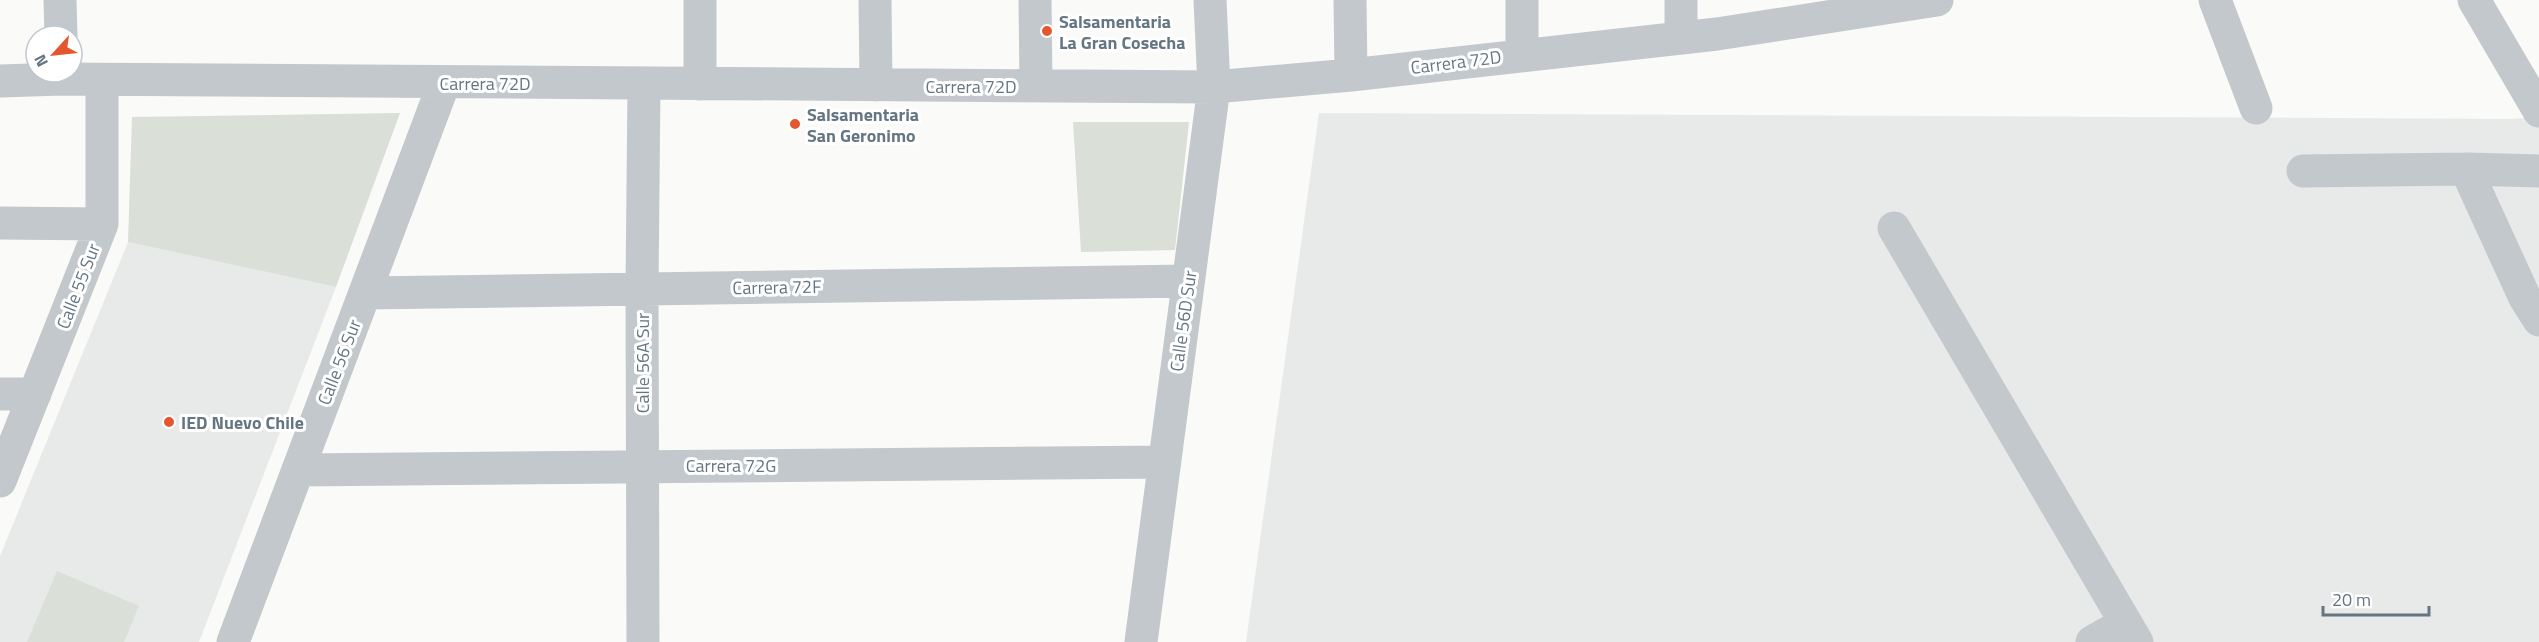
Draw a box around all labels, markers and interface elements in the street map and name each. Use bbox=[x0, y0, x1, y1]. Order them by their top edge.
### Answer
place label: Salsamentaria La Gran Cosecha bbox=[1059, 8, 1186, 56]
north arrow bbox=[24, 24, 84, 84]
marker: Salsamentaria La Gran Cosecha bbox=[1040, 24, 1054, 38]
street label: Carrera 72D bbox=[1409, 43, 1503, 81]
text: N bbox=[27, 50, 54, 71]
street label: Carrera 72D bbox=[439, 70, 531, 97]
street label: Carrera 72D bbox=[925, 73, 1017, 100]
place label: Salsamentaria San Geronimo bbox=[807, 101, 919, 149]
marker: Salsamentaria San Geronimo bbox=[788, 117, 802, 131]
street label: Calle 55 Sur bbox=[49, 239, 107, 333]
street label: Calle 56D Sur bbox=[1163, 269, 1203, 373]
street label: Carrera 72F bbox=[732, 273, 822, 301]
street label: Calle 56A Sur bbox=[629, 313, 656, 413]
street label: Calle 56 Sur bbox=[310, 315, 368, 409]
place label: IED Nuevo Chile bbox=[181, 409, 304, 436]
marker: IED Nuevo Chile bbox=[162, 415, 176, 429]
street label: Carrera 72G bbox=[686, 452, 776, 479]
scale bar bbox=[2323, 579, 2430, 617]
text: 20 m bbox=[2332, 586, 2371, 613]

